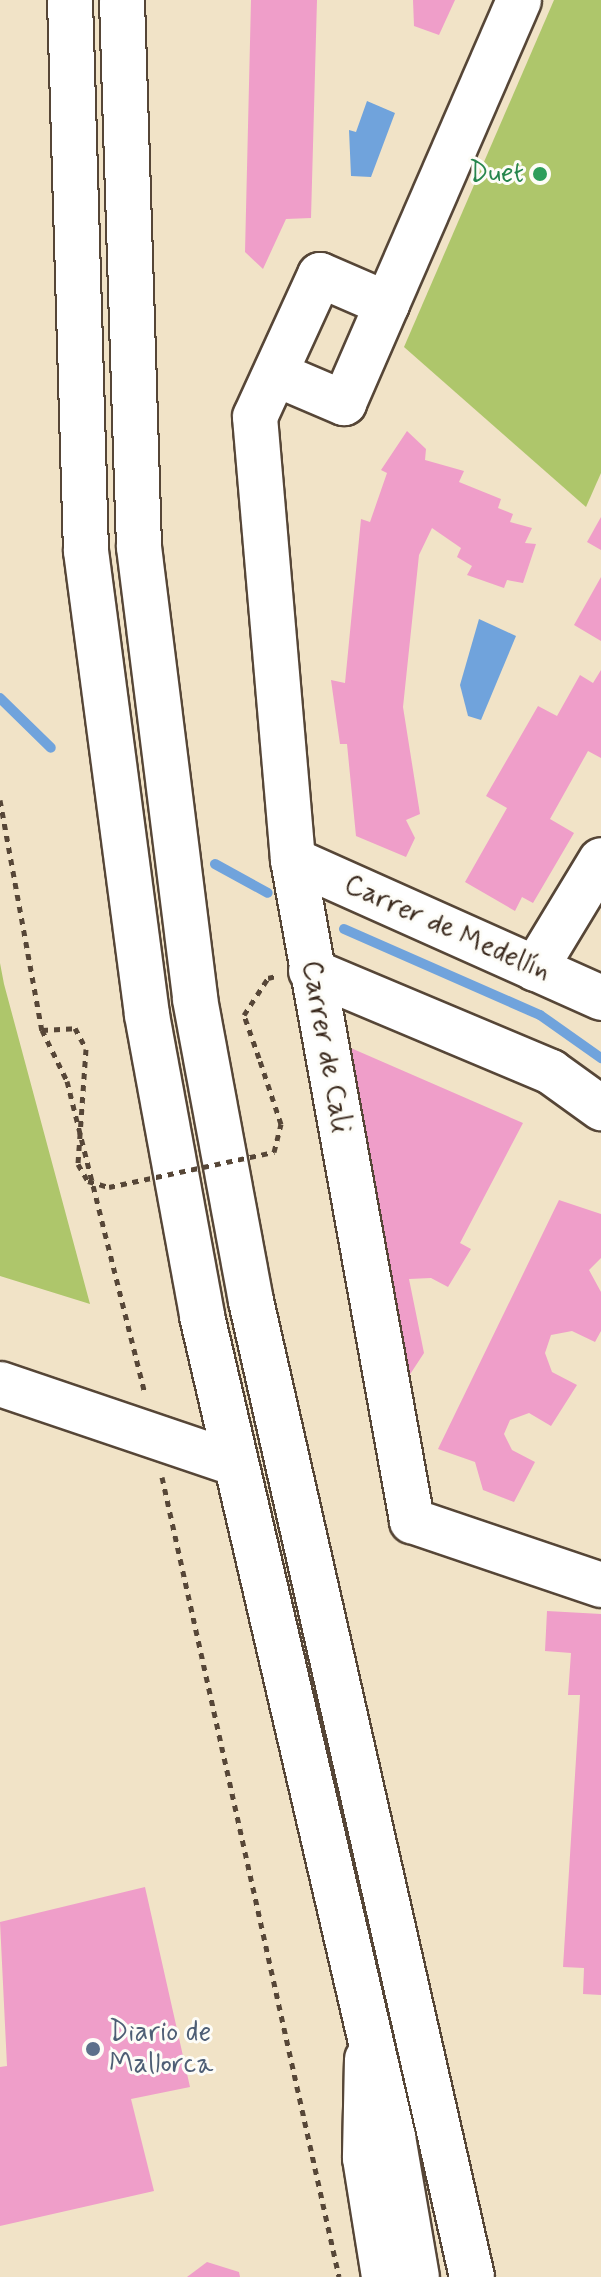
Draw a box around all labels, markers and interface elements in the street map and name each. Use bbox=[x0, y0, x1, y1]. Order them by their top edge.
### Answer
place label: Duet bbox=[469, 157, 524, 191]
marker: Duet bbox=[531, 165, 549, 183]
street label: Carrer de Medellín bbox=[338, 868, 556, 990]
street label: Carrer de Cali bbox=[293, 958, 357, 1136]
place label: Diario de Mallorca bbox=[109, 2016, 213, 2082]
marker: Diario de Mallorca bbox=[84, 2040, 102, 2058]

